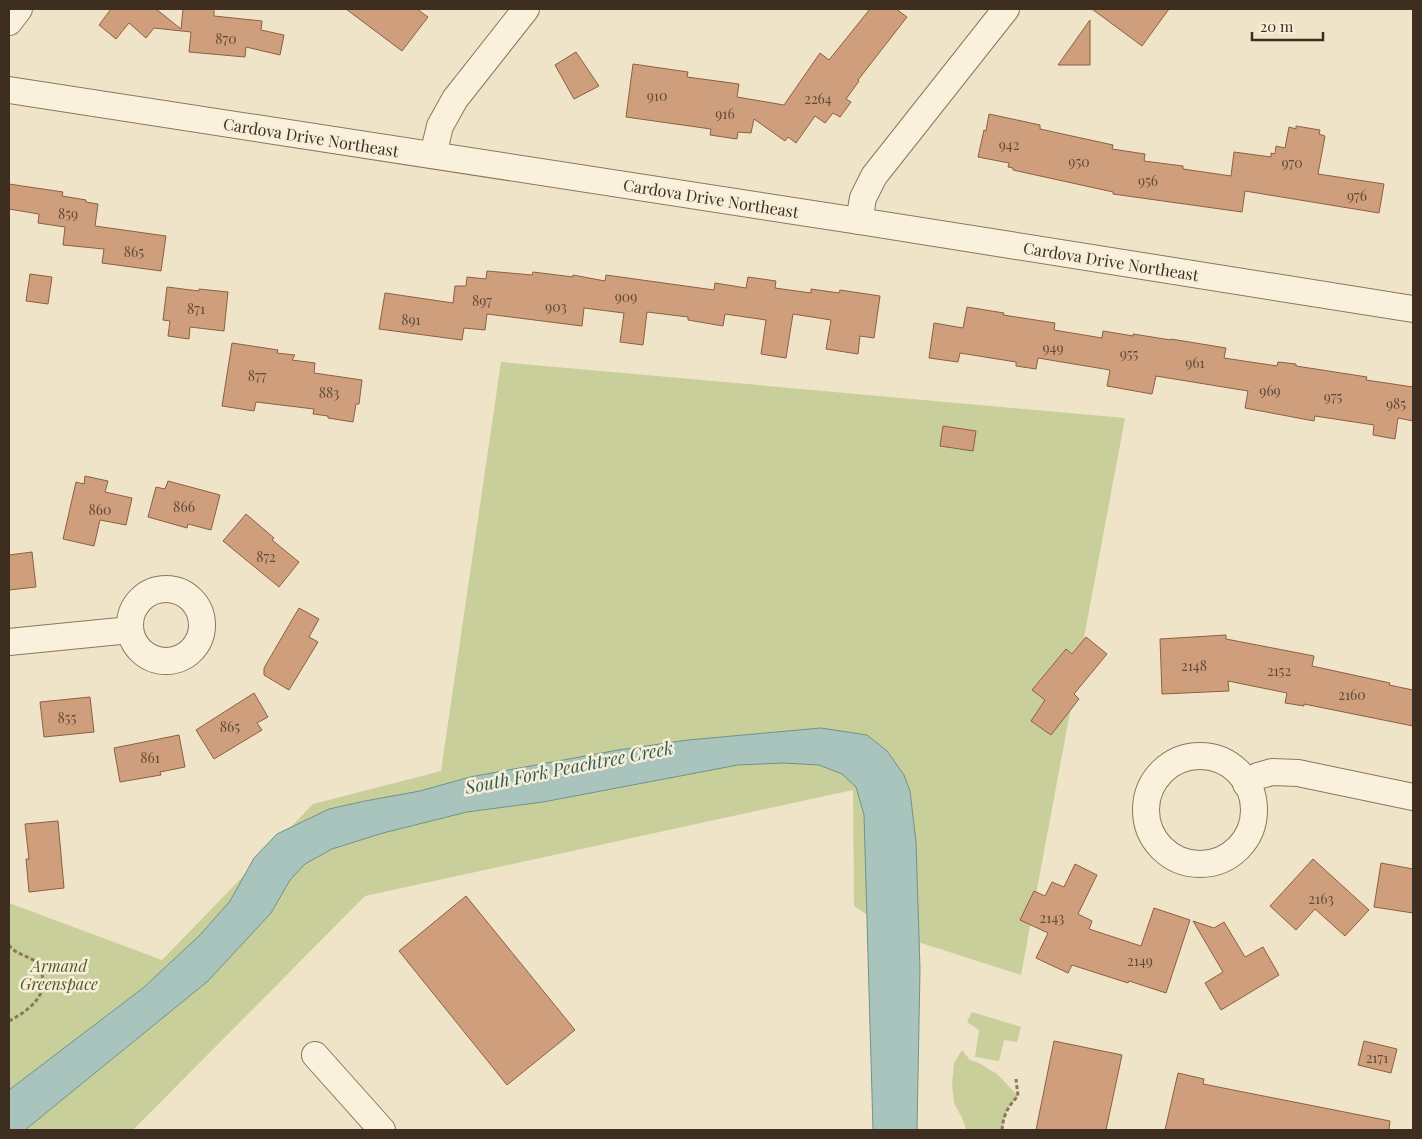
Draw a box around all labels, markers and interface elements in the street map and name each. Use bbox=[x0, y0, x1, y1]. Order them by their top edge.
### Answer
scale bar bbox=[1252, 10, 1323, 42]
text: 20 m bbox=[1260, 16, 1294, 36]
house number: 870 bbox=[215, 29, 237, 48]
house number: 910 bbox=[647, 86, 667, 105]
house number: 2264 bbox=[804, 89, 832, 108]
house number: 916 bbox=[715, 104, 735, 123]
street label: Cardova Drive Northeast bbox=[222, 113, 400, 161]
house number: 942 bbox=[999, 135, 1020, 154]
house number: 950 bbox=[1068, 152, 1090, 171]
house number: 970 bbox=[1281, 153, 1303, 172]
house number: 956 bbox=[1138, 171, 1158, 190]
street label: Cardova Drive Northeast bbox=[622, 174, 800, 222]
house number: 976 bbox=[1347, 186, 1367, 205]
house number: 859 bbox=[58, 204, 78, 223]
street label: Cardova Drive Northeast bbox=[1022, 237, 1200, 285]
house number: 865 bbox=[124, 242, 144, 261]
house number: 909 bbox=[615, 287, 637, 306]
house number: 897 bbox=[472, 291, 492, 310]
house number: 903 bbox=[545, 297, 567, 316]
house number: 871 bbox=[187, 299, 205, 318]
house number: 891 bbox=[401, 310, 421, 329]
house number: 949 bbox=[1042, 338, 1064, 357]
house number: 955 bbox=[1120, 344, 1139, 363]
house number: 961 bbox=[1185, 353, 1205, 372]
house number: 877 bbox=[248, 366, 267, 385]
house number: 969 bbox=[1259, 381, 1281, 400]
house number: 883 bbox=[319, 383, 339, 402]
house number: 975 bbox=[1324, 387, 1342, 406]
house number: 985 bbox=[1386, 394, 1406, 413]
house number: 866 bbox=[173, 497, 195, 516]
house number: 860 bbox=[89, 500, 111, 519]
house number: 872 bbox=[256, 547, 276, 566]
house number: 2148 bbox=[1181, 656, 1207, 675]
house number: 2152 bbox=[1267, 661, 1291, 680]
house number: 2160 bbox=[1338, 685, 1366, 704]
house number: 855 bbox=[58, 708, 77, 727]
house number: 865 bbox=[220, 717, 240, 736]
water label: South Fork Peachtree Creek bbox=[462, 735, 675, 799]
house number: 861 bbox=[140, 748, 160, 767]
house number: 2163 bbox=[1308, 889, 1334, 908]
house number: 2143 bbox=[1040, 908, 1064, 927]
house number: 2149 bbox=[1127, 951, 1153, 970]
park label: Armand Greenspace bbox=[20, 955, 98, 994]
house number: 2171 bbox=[1366, 1048, 1388, 1067]

